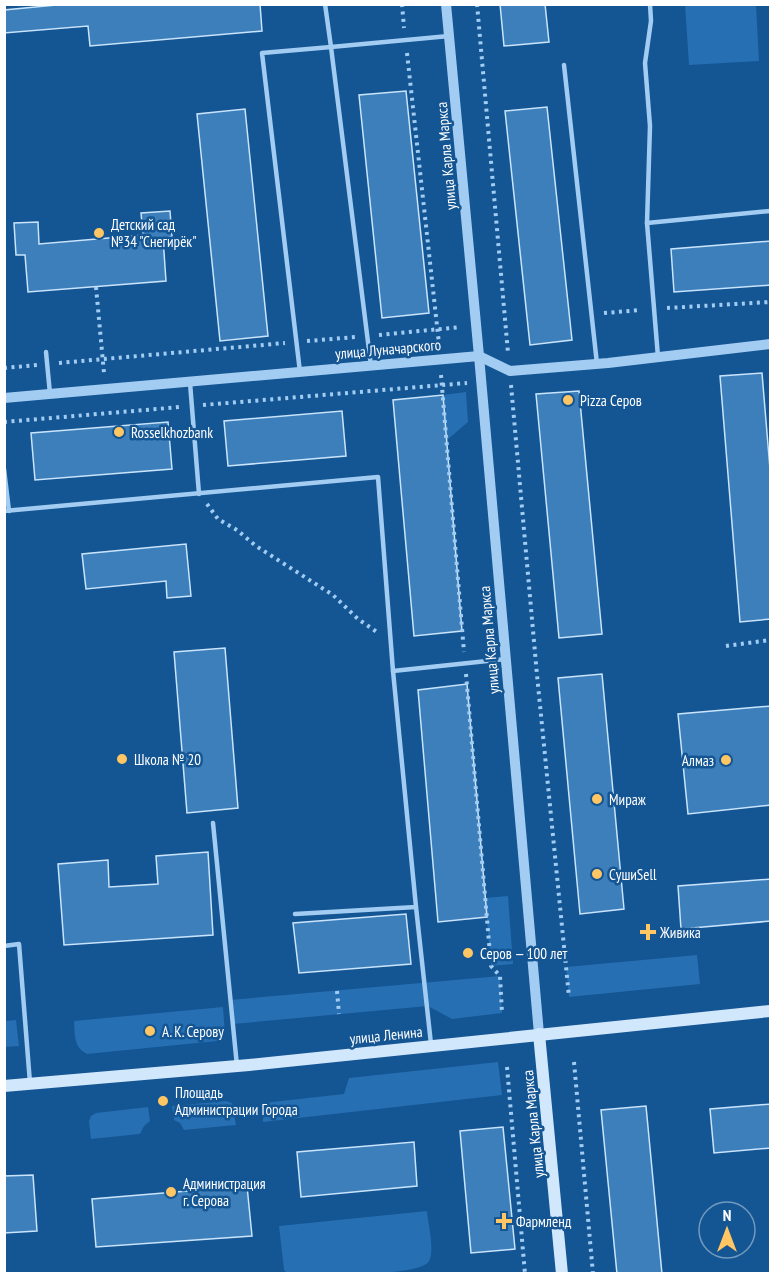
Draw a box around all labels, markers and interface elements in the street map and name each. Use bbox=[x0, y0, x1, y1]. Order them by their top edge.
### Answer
street label: улица Карла Маркса bbox=[432, 101, 460, 211]
place label: Детский сад №34 "Снегирёк" bbox=[111, 215, 196, 251]
marker: Детский сад №34 "Снегирёк" bbox=[92, 226, 106, 240]
street label: улица Луначарского bbox=[334, 335, 442, 363]
place label: Pizza Серов bbox=[580, 391, 642, 410]
marker: Pizza Серов bbox=[561, 393, 575, 407]
place label: Rosselkhozbank bbox=[131, 423, 213, 442]
marker: Rosselkhozbank bbox=[112, 425, 126, 439]
street label: улица Карла Маркса bbox=[475, 585, 503, 695]
place label: Школа № 20 bbox=[134, 750, 201, 769]
place label: Алмаз bbox=[682, 751, 714, 770]
marker: Школа № 20 bbox=[115, 752, 129, 766]
marker: Алмаз bbox=[719, 753, 733, 767]
place label: Мираж bbox=[609, 790, 647, 809]
marker: Мираж bbox=[590, 792, 604, 806]
place label: СушиSell bbox=[609, 865, 657, 884]
marker: СушиSell bbox=[590, 867, 604, 881]
place label: Живика bbox=[659, 923, 701, 942]
marker: Живика bbox=[641, 925, 655, 939]
place label: Серов — 100 лет bbox=[480, 944, 568, 963]
marker: Серов — 100 лет bbox=[461, 946, 475, 960]
place label: А. К. Серову bbox=[162, 1022, 224, 1041]
street label: улица Ленина bbox=[349, 1022, 423, 1048]
marker: А. К. Серову bbox=[143, 1024, 157, 1038]
street label: улица Карла Маркса bbox=[518, 1069, 548, 1179]
place label: Площадь Администрации Города bbox=[175, 1083, 298, 1119]
marker: Площадь Администрации Города bbox=[156, 1094, 170, 1108]
place label: Администрация г. Серова bbox=[183, 1174, 266, 1210]
marker: Администрация г. Серова bbox=[164, 1185, 178, 1199]
north arrow bbox=[697, 1200, 757, 1260]
text: N bbox=[723, 1205, 731, 1225]
place label: Фармленд bbox=[516, 1212, 572, 1231]
marker: Фармленд bbox=[497, 1214, 511, 1228]

